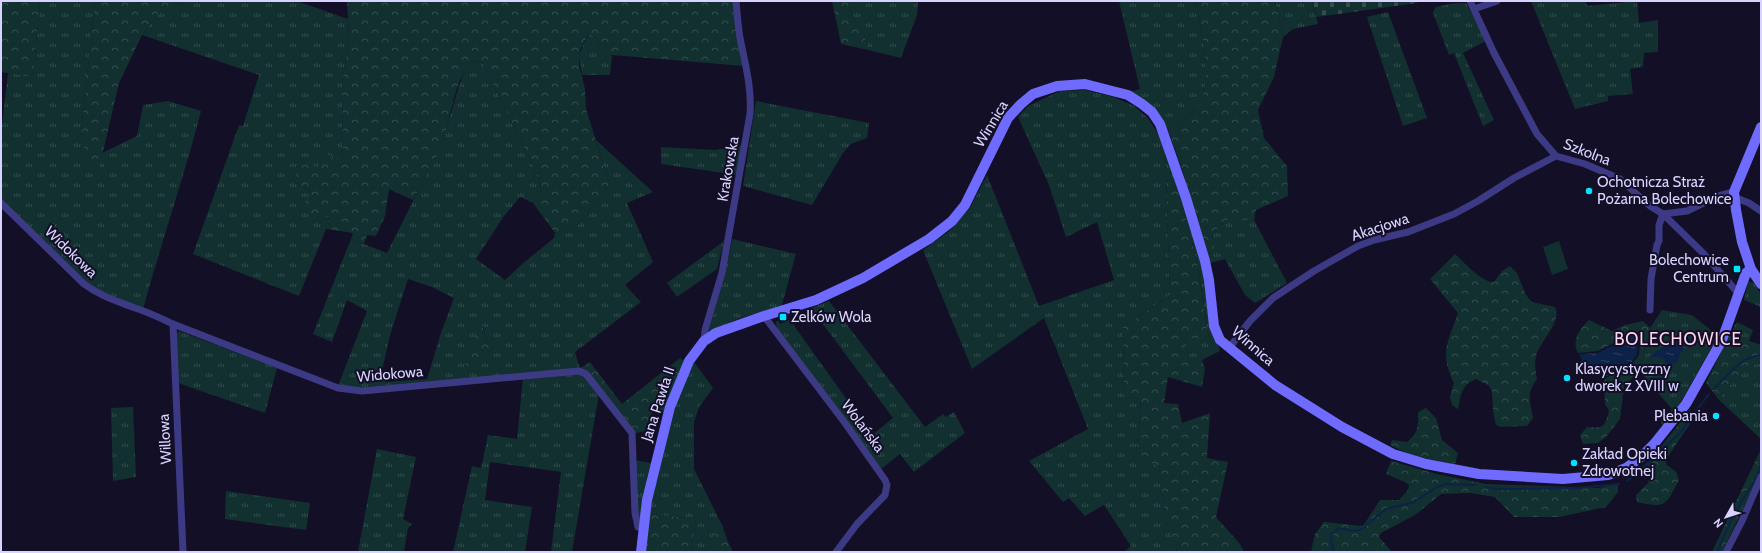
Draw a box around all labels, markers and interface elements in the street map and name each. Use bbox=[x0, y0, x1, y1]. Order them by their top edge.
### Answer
street label: Winnica bbox=[970, 97, 1012, 151]
street label: Krakowska bbox=[713, 134, 743, 203]
street label: Szkolna bbox=[1561, 135, 1614, 170]
place label: Ochotnicza Straż Pożarna Bolechowice bbox=[1597, 173, 1732, 208]
marker: Ochotnicza Straż Pożarna Bolechowice bbox=[1584, 186, 1594, 196]
street label: Akacjowa bbox=[1349, 209, 1412, 245]
street label: Widokowa bbox=[41, 222, 102, 282]
place label: Bolechowice Centrum bbox=[1649, 251, 1729, 286]
marker: Bolechowice Centrum bbox=[1732, 264, 1742, 274]
place label: Zelków Wola bbox=[791, 308, 872, 326]
marker: Zelków Wola bbox=[778, 312, 788, 322]
street label: Winnica bbox=[1228, 322, 1279, 370]
district label: BOLECHOWICE bbox=[1614, 329, 1742, 349]
place label: Klasycystyczny dworek z XVIII w bbox=[1575, 360, 1679, 395]
street label: Widokowa bbox=[356, 362, 425, 386]
street label: Jana Pawła II bbox=[637, 364, 679, 445]
marker: Klasycystyczny dworek z XVIII w bbox=[1562, 373, 1572, 383]
street label: Wolańska bbox=[837, 396, 889, 456]
place label: Plebania bbox=[1654, 407, 1709, 425]
marker: Plebania bbox=[1711, 411, 1721, 421]
street label: Willowa bbox=[155, 413, 175, 465]
place label: Zakład Opieki Zdrowotnej bbox=[1582, 445, 1667, 480]
marker: Zakład Opieki Zdrowotnej bbox=[1569, 458, 1579, 468]
north arrow bbox=[1706, 497, 1746, 537]
text: N bbox=[1710, 516, 1726, 531]

